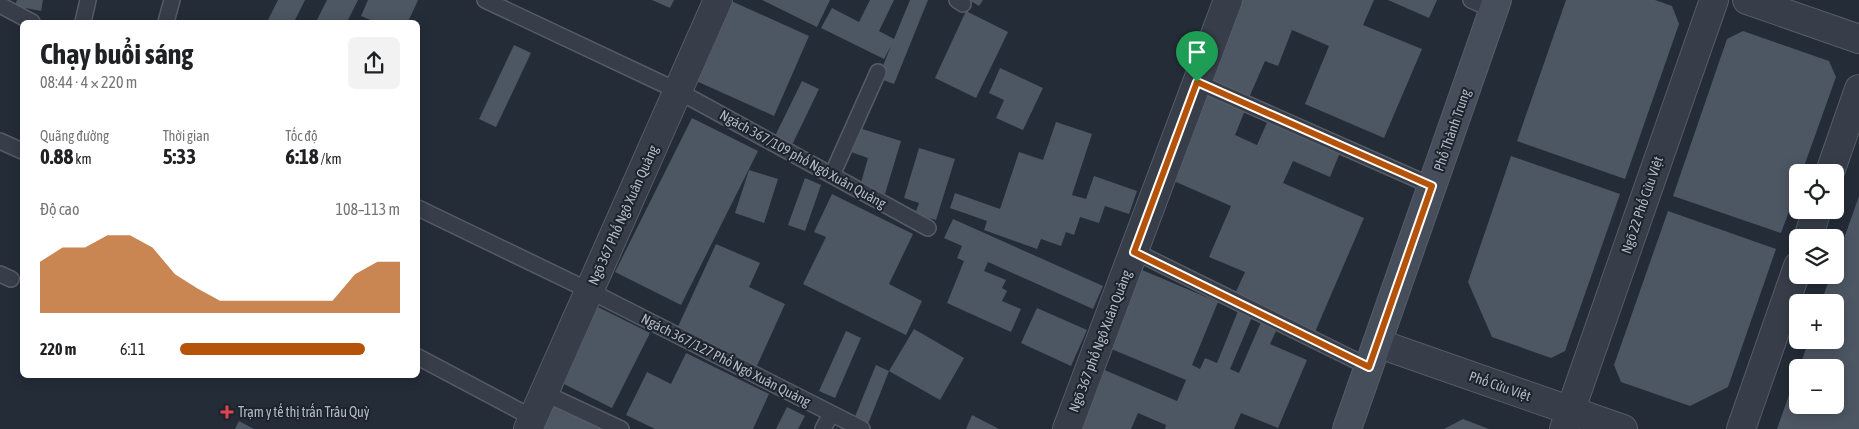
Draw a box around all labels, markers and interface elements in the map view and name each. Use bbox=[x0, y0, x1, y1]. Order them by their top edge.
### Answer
pin bbox=[1176, 31, 1218, 82]
button: share bbox=[348, 37, 400, 89]
text: Chạy buổi sáng bbox=[40, 38, 193, 70]
icon: arrive bbox=[1183, 38, 1211, 66]
text: 08:44 · 4 × 220 m bbox=[40, 73, 137, 91]
street label: Phố Thành Trung bbox=[1430, 86, 1474, 173]
street label: Ngách 367/109 phố Ngô Xuân Quảng bbox=[717, 106, 889, 211]
text: Quãng đường bbox=[40, 128, 109, 144]
text: Thời gian bbox=[163, 128, 210, 144]
text: Tốc độ bbox=[285, 128, 318, 144]
street label: Ngõ 367 Phố Ngô Xuân Quảng bbox=[584, 142, 661, 287]
text: 0.88 bbox=[40, 144, 73, 168]
text: 5:33 bbox=[163, 144, 196, 168]
text: 6:18 bbox=[285, 144, 319, 168]
text: km bbox=[73, 151, 92, 167]
text: /km bbox=[319, 151, 342, 167]
street label: Ngõ 22 Phố Cửu Việt bbox=[1617, 154, 1666, 256]
map controls bbox=[1789, 164, 1844, 414]
button: locate bbox=[1789, 164, 1844, 219]
text: Độ cao bbox=[40, 200, 80, 218]
text: 108–113 m bbox=[336, 200, 400, 218]
button: layers bbox=[1789, 229, 1844, 284]
street label: Ngõ 367 phố Ngô Xuân Quảng bbox=[1065, 267, 1135, 414]
button: + bbox=[1789, 294, 1844, 349]
street label: Ngách 367/127 Phố Ngô Xuân Quảng bbox=[639, 309, 814, 410]
text: 220 m bbox=[40, 340, 76, 358]
text: 6:11 bbox=[120, 340, 145, 358]
button: − bbox=[1789, 359, 1844, 414]
street label: Phố Cửu Việt bbox=[1467, 367, 1533, 404]
place label: Trạm y tế thị trấn Trâu Quỳ bbox=[238, 403, 370, 420]
marker: Trạm y tế thị trấn Trâu Quỳ bbox=[220, 405, 234, 419]

